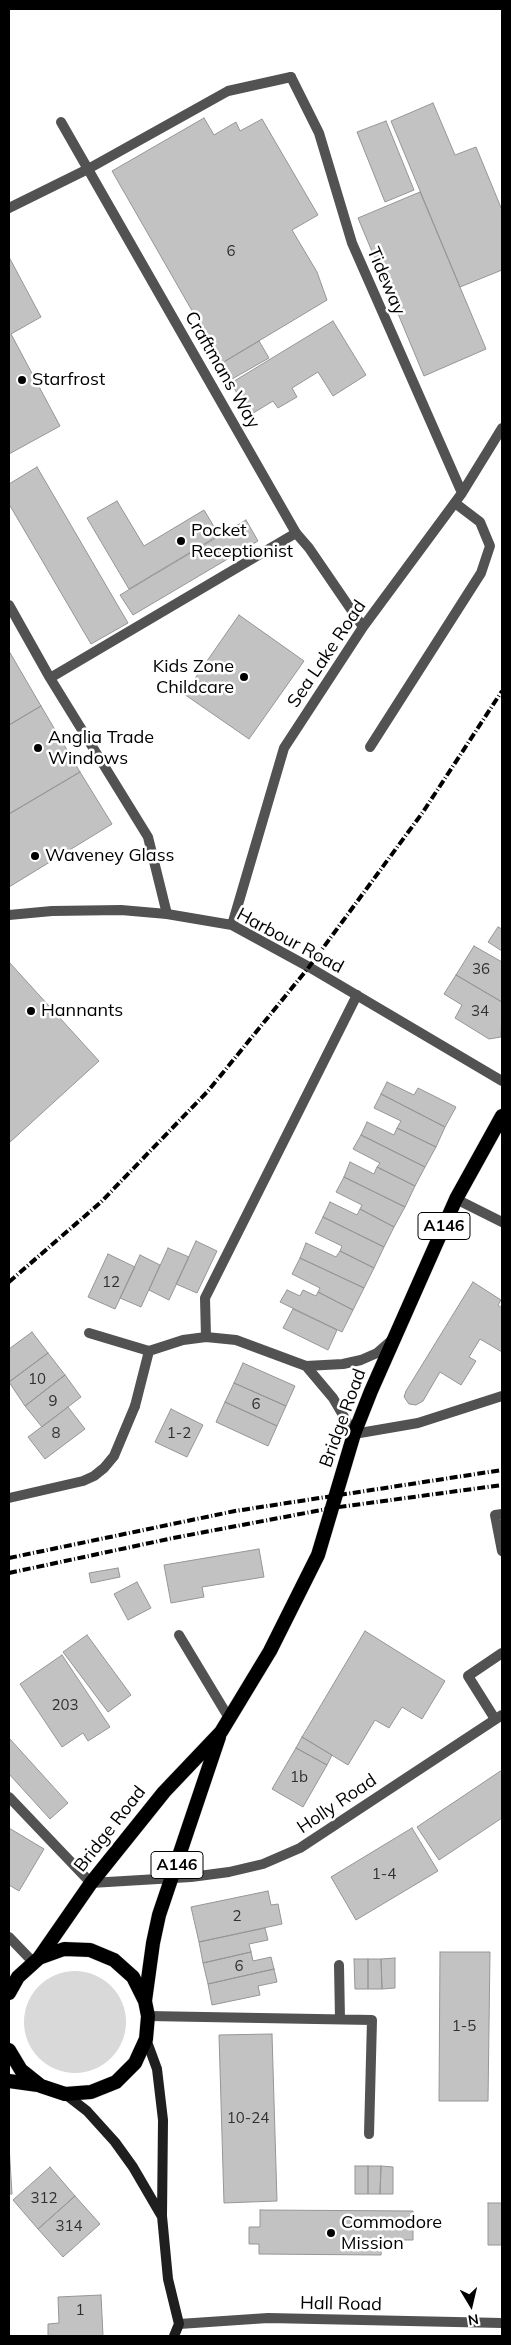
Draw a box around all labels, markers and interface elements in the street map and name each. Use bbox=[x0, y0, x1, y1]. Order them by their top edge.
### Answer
house number: 6 bbox=[227, 242, 235, 260]
street label: Tideway bbox=[362, 244, 410, 318]
street label: Craftmans Way bbox=[180, 308, 264, 432]
place label: Starfrost bbox=[32, 369, 105, 391]
marker: Starfrost bbox=[16, 374, 28, 386]
place label: Pocket Receptionist bbox=[191, 520, 293, 562]
marker: Pocket Receptionist bbox=[175, 535, 187, 547]
street label: Sea Lake Road bbox=[283, 596, 371, 712]
place label: Kids Zone Childcare bbox=[153, 656, 234, 699]
marker: Kids Zone Childcare bbox=[238, 671, 250, 683]
place label: Anglia Trade Windows bbox=[48, 727, 154, 770]
marker: Anglia Trade Windows bbox=[32, 742, 44, 754]
place label: Waveney Glass bbox=[45, 845, 174, 867]
marker: Waveney Glass bbox=[29, 850, 41, 862]
street label: Harbour Road bbox=[233, 904, 347, 978]
house number: 36 bbox=[472, 960, 490, 978]
place label: Hannants bbox=[41, 1000, 123, 1022]
house number: 34 bbox=[471, 1002, 489, 1020]
marker: Hannants bbox=[25, 1005, 37, 1017]
road number: A146 bbox=[418, 1212, 470, 1240]
house number: 12 bbox=[102, 1273, 120, 1291]
street label: Bridge Road bbox=[315, 1366, 371, 1470]
house number: 10 bbox=[28, 1370, 46, 1388]
house number: 9 bbox=[49, 1392, 57, 1410]
house number: 6 bbox=[252, 1395, 260, 1413]
house number: 8 bbox=[52, 1424, 60, 1442]
house number: 1-2 bbox=[167, 1424, 191, 1442]
house number: 203 bbox=[52, 1696, 78, 1714]
house number: 1b bbox=[290, 1768, 308, 1786]
street label: Holly Road bbox=[293, 1770, 381, 1838]
street label: Bridge Road bbox=[70, 1782, 150, 1876]
road number: A146 bbox=[151, 1852, 203, 1878]
house number: 1-4 bbox=[372, 1865, 396, 1883]
house number: 2 bbox=[233, 1907, 241, 1925]
house number: 6 bbox=[235, 1957, 243, 1975]
house number: 1-5 bbox=[452, 2017, 476, 2035]
house number: 10-24 bbox=[227, 2109, 269, 2127]
house number: 312 bbox=[31, 2189, 57, 2207]
place label: Commodore Mission bbox=[341, 2212, 442, 2254]
house number: 314 bbox=[56, 2217, 82, 2235]
marker: Commodore Mission bbox=[325, 2227, 337, 2239]
north arrow bbox=[446, 2280, 496, 2330]
street label: Hall Road bbox=[300, 2292, 382, 2316]
house number: 1 bbox=[76, 2301, 84, 2319]
text: N bbox=[467, 2310, 480, 2330]

